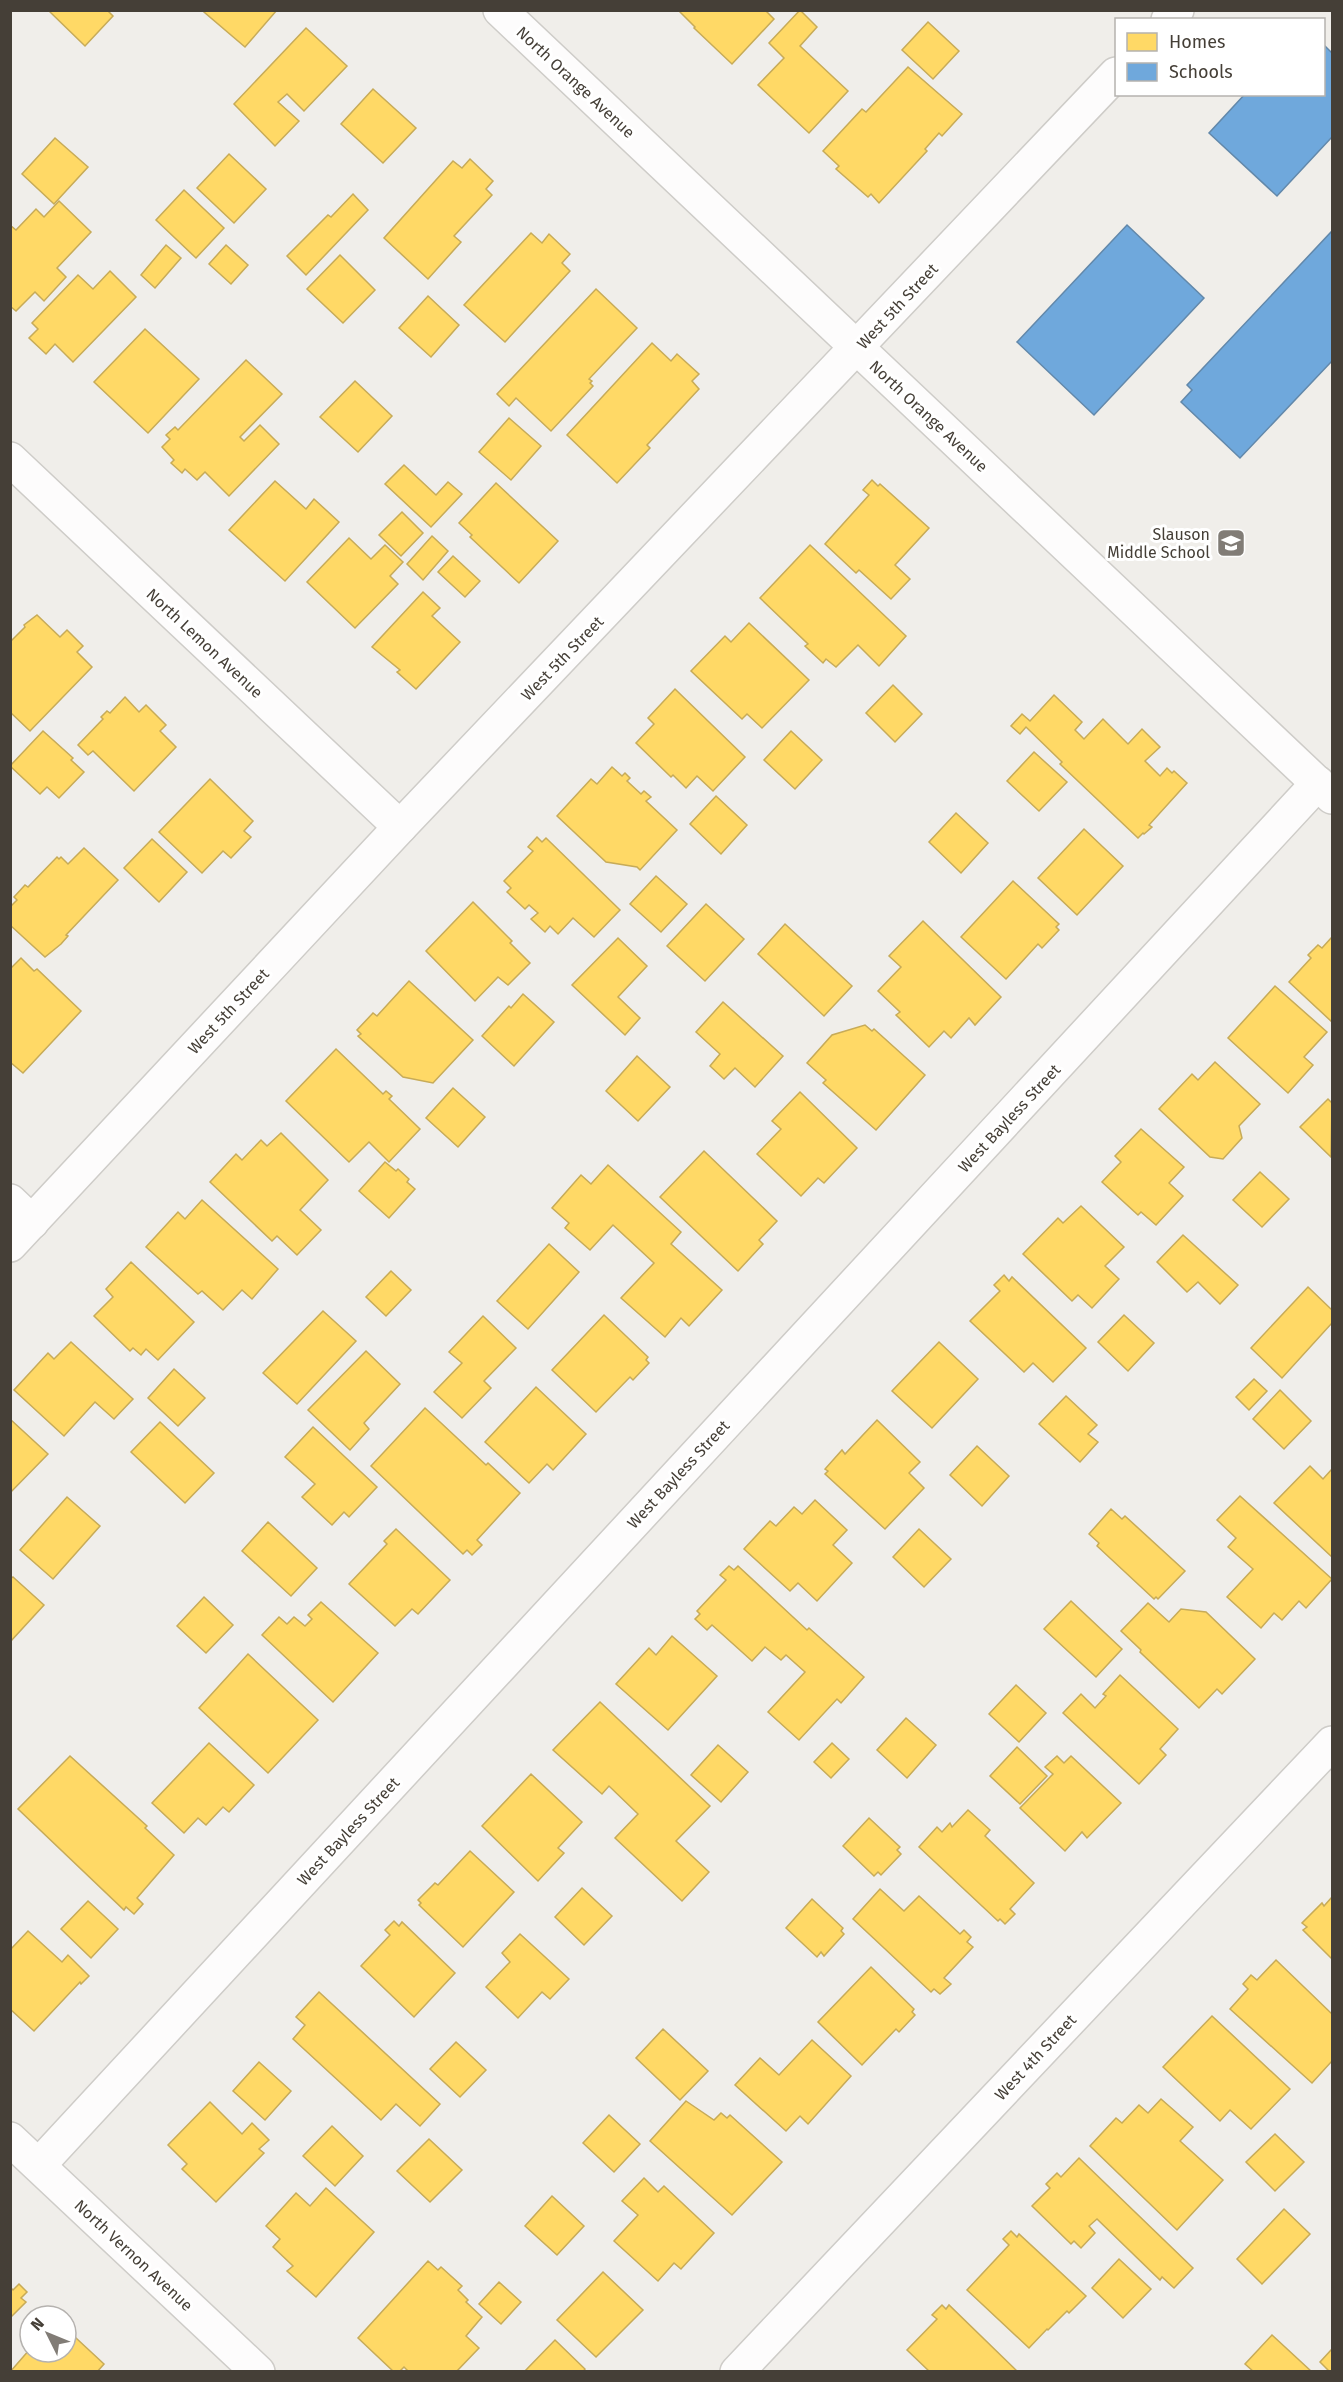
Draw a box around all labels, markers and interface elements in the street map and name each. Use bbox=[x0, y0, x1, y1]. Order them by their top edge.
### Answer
legend bbox=[1115, 18, 1325, 96]
street label: North Orange Avenue bbox=[513, 23, 639, 142]
text: Homes bbox=[1169, 31, 1225, 53]
text: Schools bbox=[1169, 61, 1233, 83]
street label: West 5th Street bbox=[853, 259, 942, 353]
street label: North Orange Avenue bbox=[866, 357, 992, 476]
place label: Slauson Middle School bbox=[1107, 525, 1210, 562]
school or university icon: Slauson Middle School bbox=[1215, 527, 1247, 559]
street label: North Lemon Avenue bbox=[143, 585, 267, 702]
street label: West 5th Street bbox=[517, 612, 608, 704]
street label: West 5th Street bbox=[184, 964, 273, 1058]
street label: West Bayless Street bbox=[954, 1060, 1065, 1176]
street label: West Bayless Street bbox=[623, 1416, 734, 1532]
street label: West Bayless Street bbox=[293, 1773, 404, 1889]
street label: West 4th Street bbox=[991, 2010, 1080, 2104]
street label: North Vernon Avenue bbox=[71, 2196, 197, 2315]
north arrow bbox=[18, 2304, 78, 2364]
text: N bbox=[27, 2314, 48, 2334]

